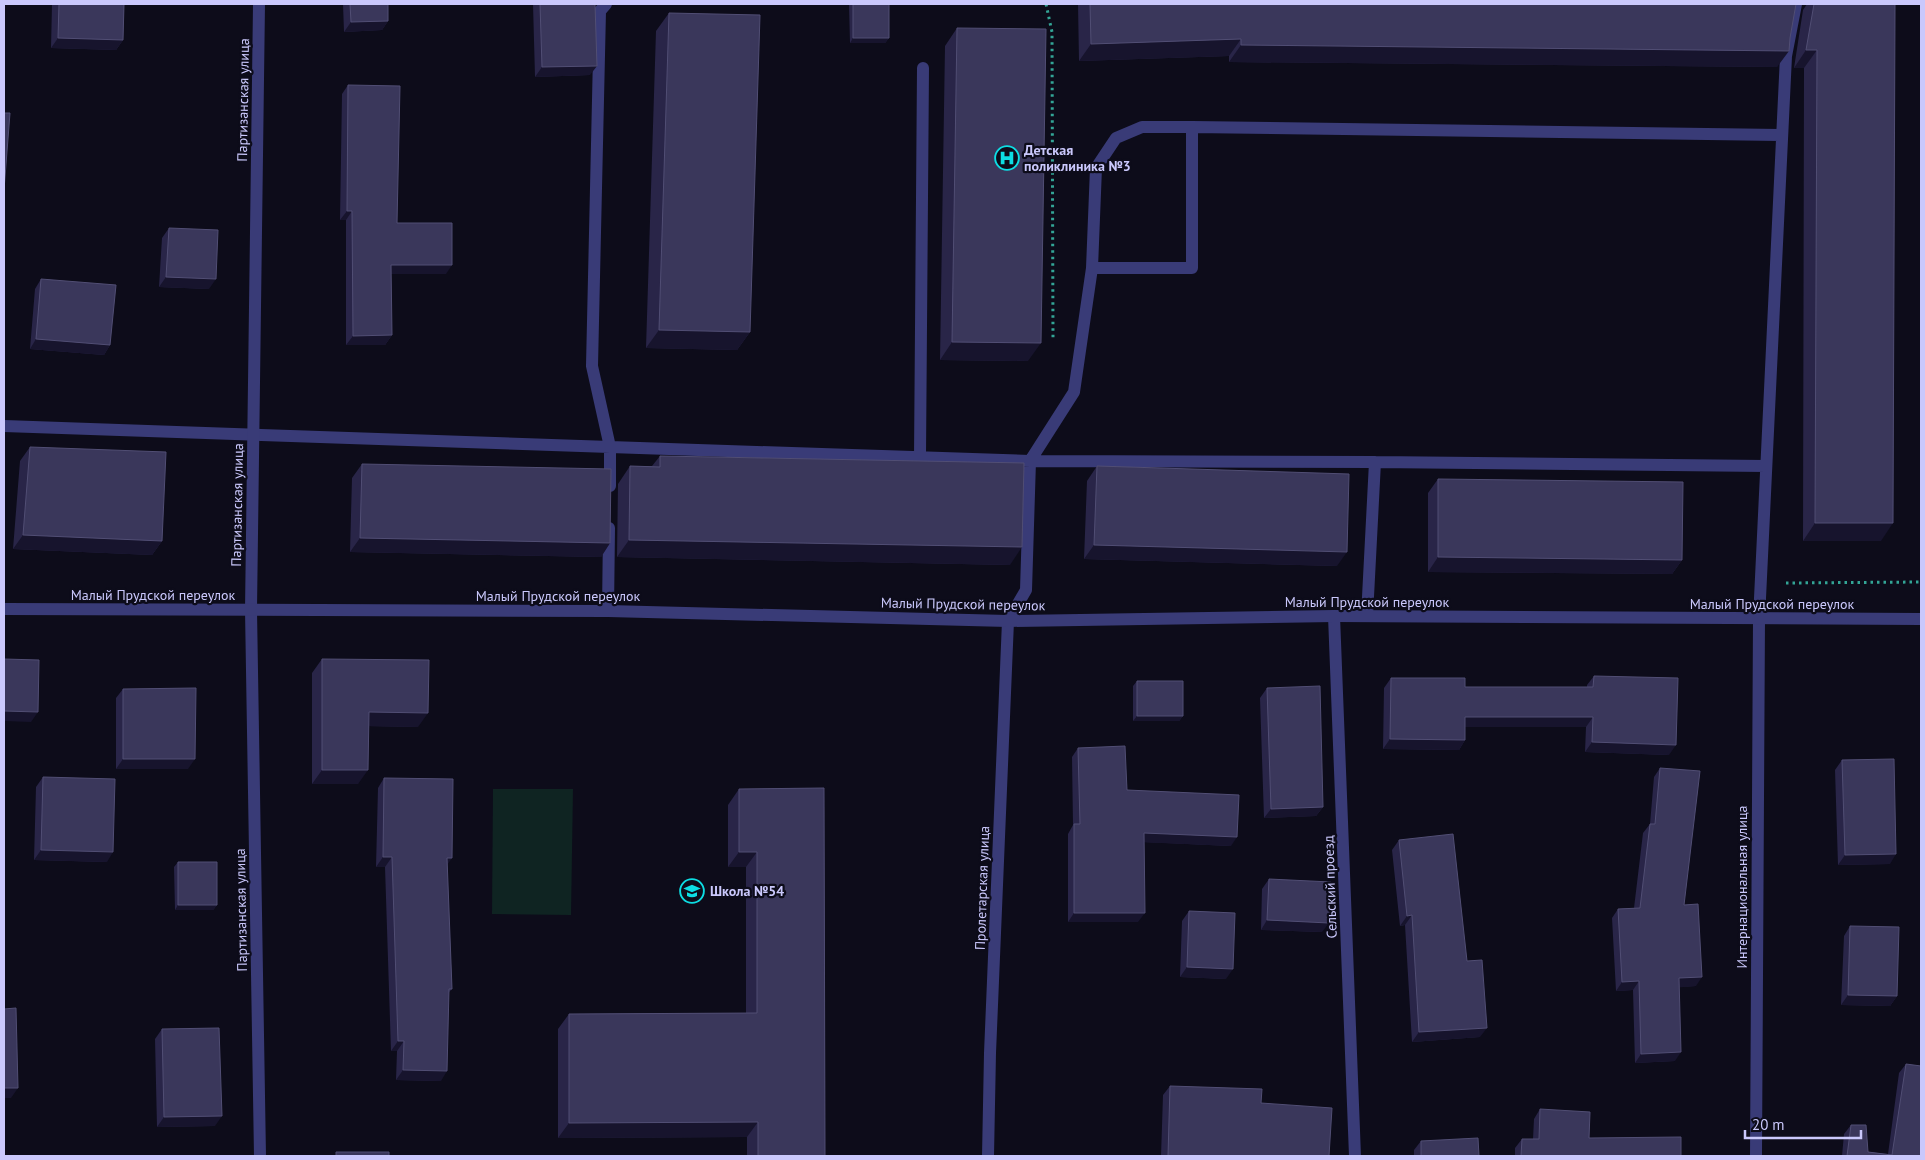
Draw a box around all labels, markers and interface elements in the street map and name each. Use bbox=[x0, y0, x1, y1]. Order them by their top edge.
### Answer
street label: Партизанская улица bbox=[233, 38, 253, 162]
place label: Детская поликлиника №3 bbox=[1024, 141, 1131, 175]
hospital icon: Детская поликлиника №3 bbox=[994, 145, 1020, 171]
street label: Партизанская улица bbox=[227, 443, 247, 567]
street label: Малый Прудской переулок bbox=[71, 586, 236, 604]
street label: Малый Прудской переулок bbox=[476, 587, 641, 605]
street label: Малый Прудской переулок bbox=[1285, 593, 1450, 611]
street label: Малый Прудской переулок bbox=[881, 594, 1046, 614]
street label: Малый Прудской переулок bbox=[1690, 595, 1855, 613]
street label: Интернациональная улица bbox=[1733, 805, 1751, 969]
street label: Пролетарская улица bbox=[971, 825, 993, 950]
street label: Сельский проезд bbox=[1319, 835, 1341, 939]
street label: Партизанская улица bbox=[231, 848, 251, 972]
school or university icon: Школа №54 bbox=[679, 878, 705, 904]
place label: Школа №54 bbox=[710, 882, 784, 900]
scale bar bbox=[1745, 1108, 1861, 1140]
text: 20 m bbox=[1752, 1115, 1785, 1134]

